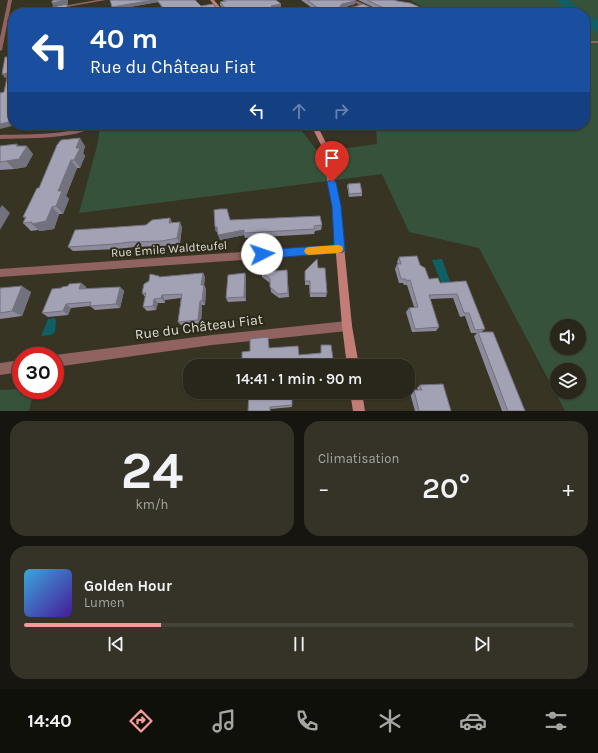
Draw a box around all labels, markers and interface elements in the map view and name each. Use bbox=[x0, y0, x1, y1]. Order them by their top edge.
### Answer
text: 40 m bbox=[90, 22, 158, 55]
icon: left bbox=[24, 24, 76, 76]
text: Rue du Château Fiat bbox=[90, 56, 256, 78]
icon: left bbox=[246, 100, 268, 122]
icon: ahead bbox=[288, 100, 310, 122]
icon: right bbox=[330, 100, 352, 122]
pin bbox=[315, 141, 349, 182]
icon: arrive bbox=[321, 147, 343, 169]
position arrow bbox=[241, 233, 283, 275]
street label: Rue Émile Waldteufel bbox=[110, 237, 228, 260]
street label: Rue du Château Fiat bbox=[134, 311, 264, 343]
map controls bbox=[550, 319, 586, 399]
button: sound bbox=[550, 319, 586, 355]
speed limit sign: 30 bbox=[12, 347, 64, 399]
button: layers bbox=[550, 363, 586, 399]
text: 14:41 · 1 min · 90 m bbox=[236, 370, 362, 388]
text: 24 bbox=[121, 440, 183, 501]
text: Climatisation bbox=[318, 451, 399, 466]
text: 20° bbox=[422, 470, 470, 506]
text: − bbox=[318, 476, 330, 502]
text: + bbox=[562, 476, 574, 502]
text: km/h bbox=[136, 497, 168, 512]
text: Golden Hour bbox=[84, 577, 172, 595]
text: Lumen bbox=[84, 595, 125, 610]
icon: previous bbox=[105, 633, 127, 655]
icon: pause bbox=[288, 633, 310, 655]
icon: next bbox=[471, 633, 493, 655]
icon: directions bbox=[127, 707, 155, 735]
icon: music bbox=[210, 707, 238, 735]
icon: phone bbox=[293, 707, 321, 735]
icon: climate bbox=[376, 707, 404, 735]
icon: car bbox=[459, 707, 487, 735]
icon: filters bbox=[542, 707, 570, 735]
text: 14:40 bbox=[28, 710, 72, 732]

